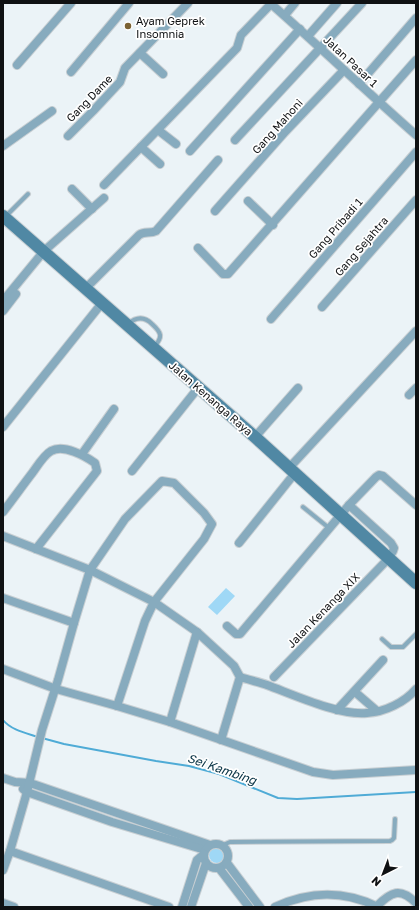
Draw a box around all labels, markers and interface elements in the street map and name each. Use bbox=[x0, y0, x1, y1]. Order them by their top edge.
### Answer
place label: Ayam Geprek Insomnia bbox=[136, 14, 205, 40]
marker: Ayam Geprek Insomnia bbox=[123, 21, 133, 31]
street label: Jalan Pasar 1 bbox=[321, 33, 381, 89]
street label: Gang Dame bbox=[63, 72, 115, 124]
street label: Gang Mahoni bbox=[249, 96, 305, 156]
street label: Gang Pribadi 1 bbox=[305, 195, 365, 261]
street label: Gang Sejahtra bbox=[332, 214, 390, 278]
street label: Jalan Kenanga Raya bbox=[167, 358, 255, 438]
street label: Jalan Kenanga XIX bbox=[284, 570, 362, 650]
water label: Sei Kambing bbox=[186, 750, 260, 788]
north arrow bbox=[363, 854, 403, 894]
text: N bbox=[369, 874, 383, 889]

